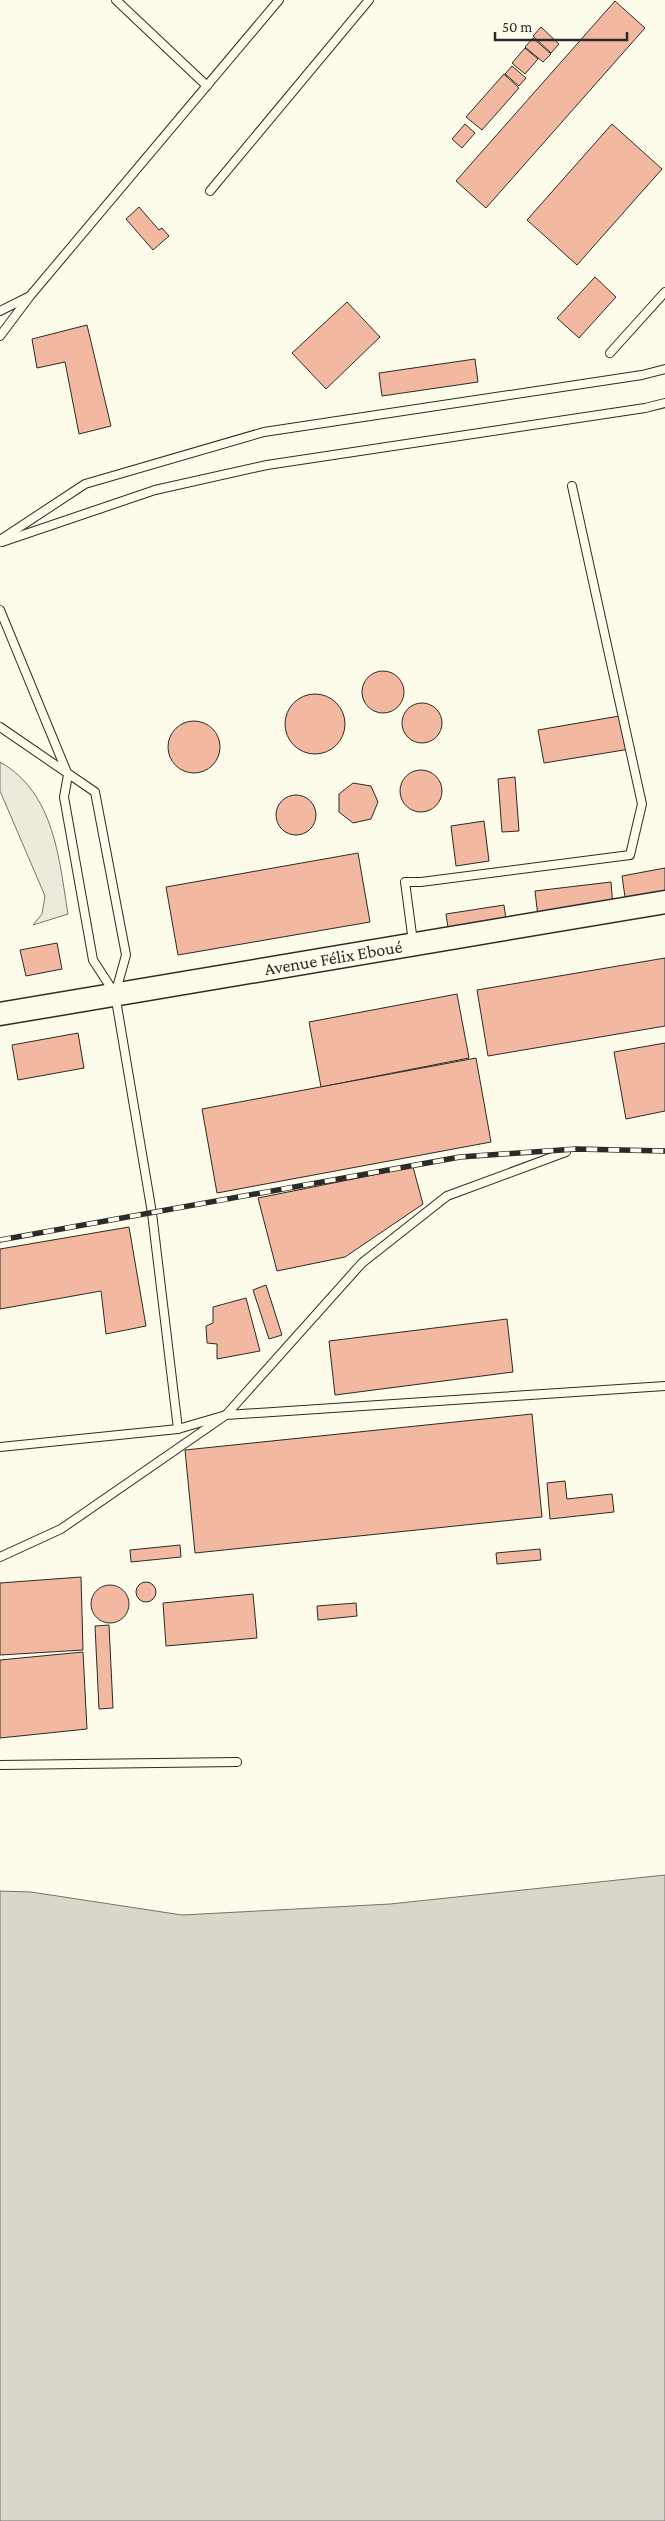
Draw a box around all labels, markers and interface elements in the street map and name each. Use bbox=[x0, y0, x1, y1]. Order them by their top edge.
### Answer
scale bar bbox=[495, 10, 628, 42]
text: 50 m bbox=[502, 19, 532, 35]
street label: Avenue Félix Eboué bbox=[263, 936, 404, 979]

